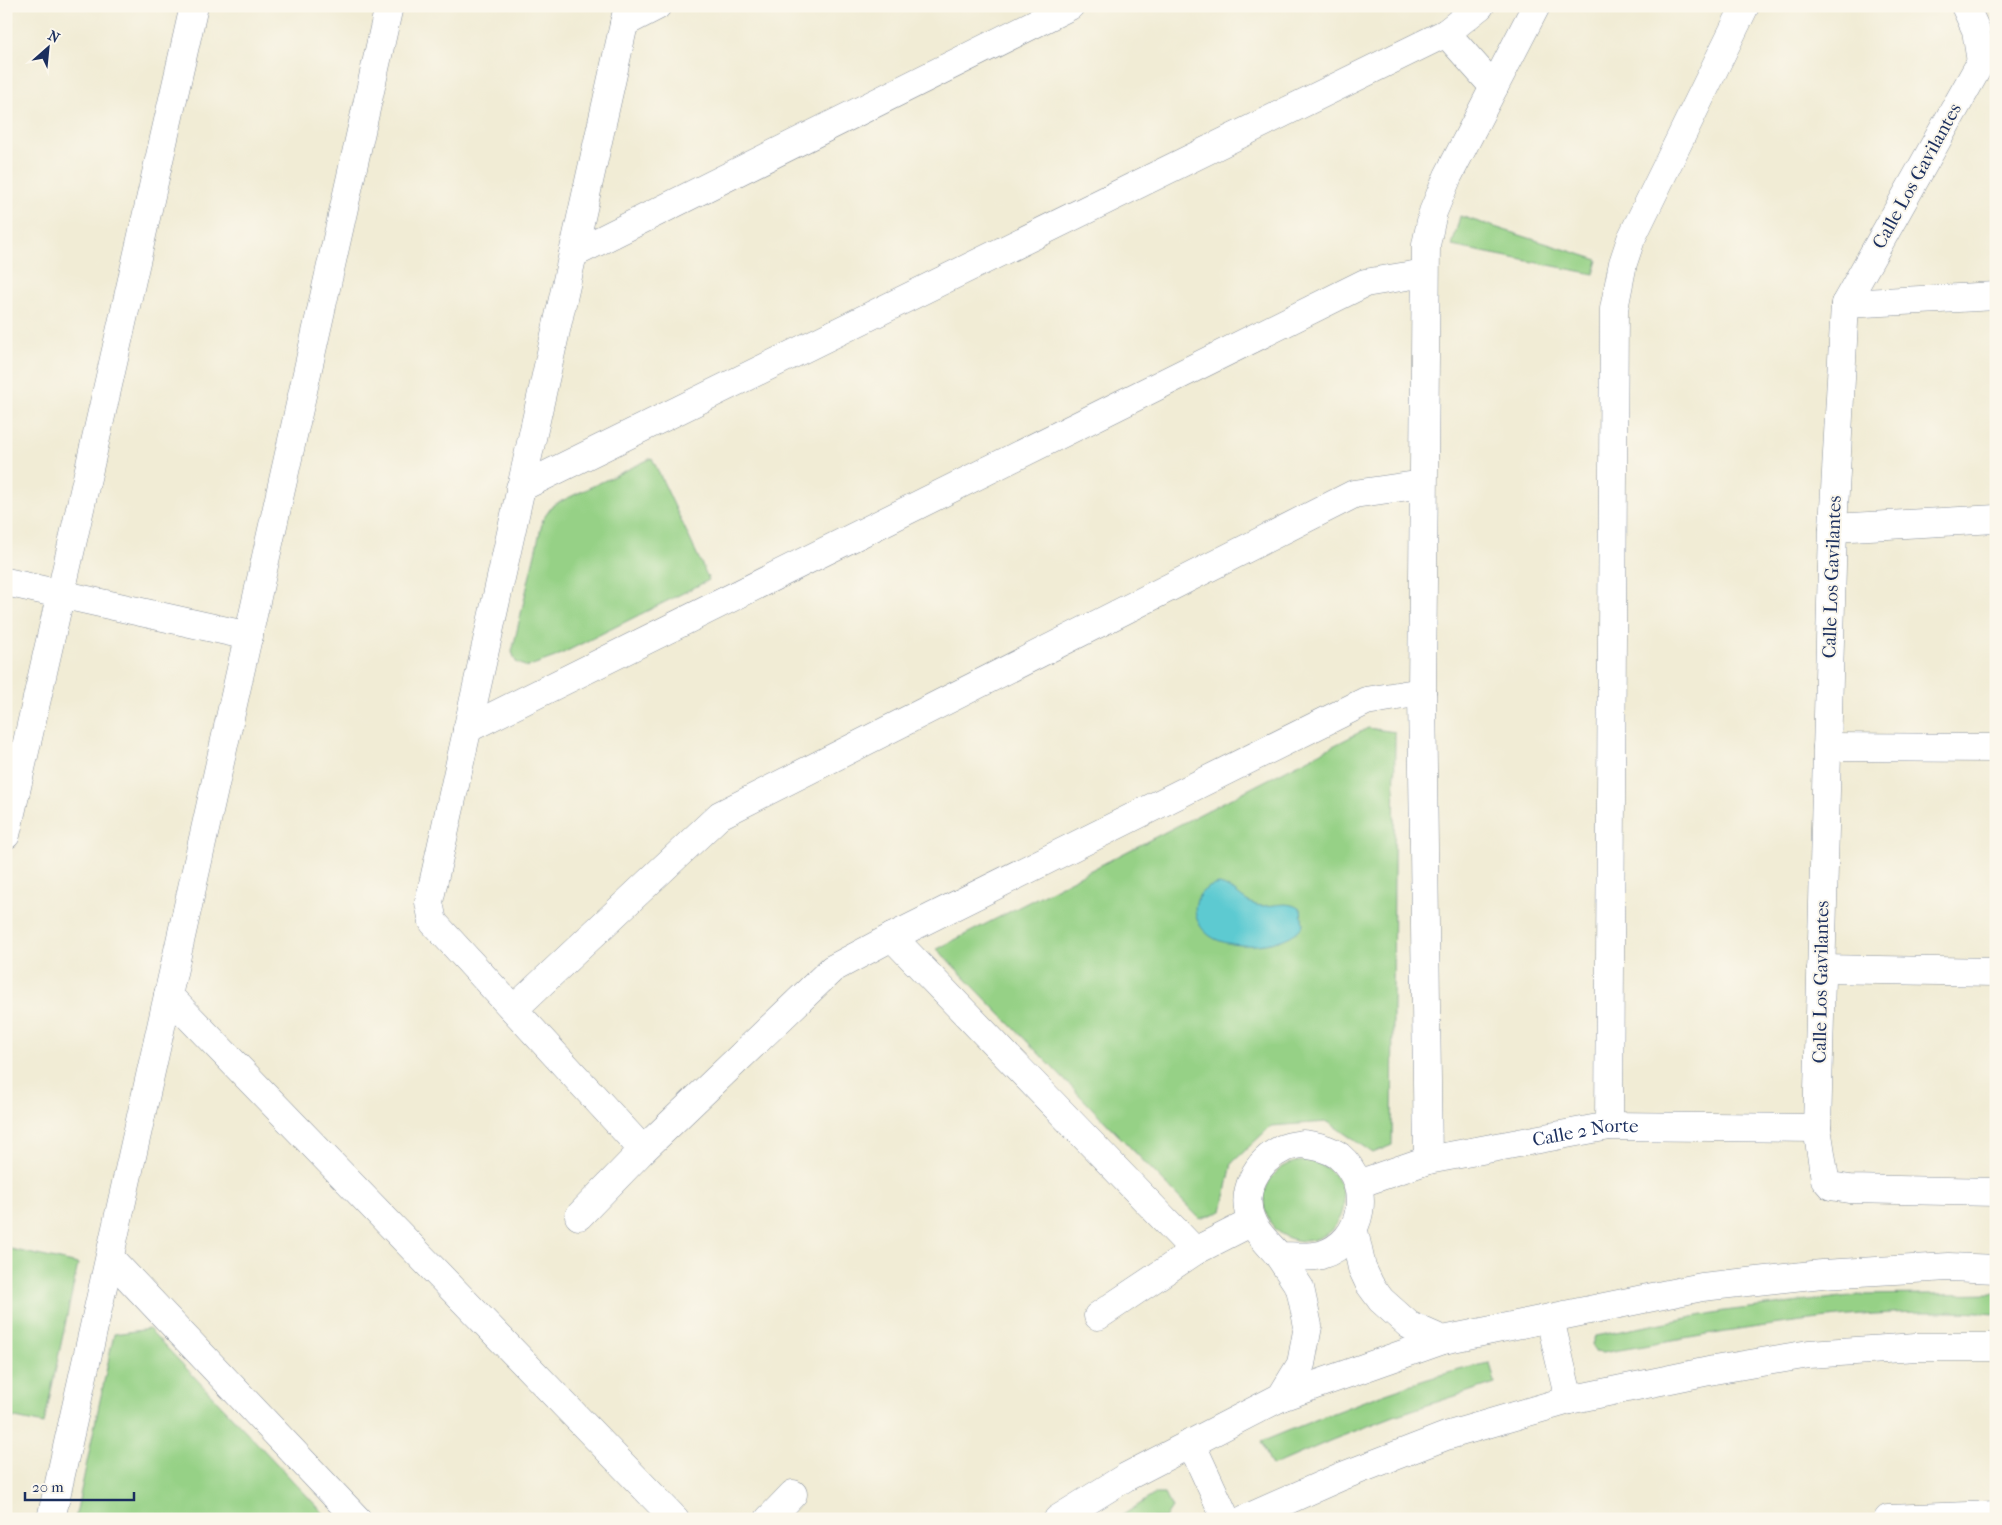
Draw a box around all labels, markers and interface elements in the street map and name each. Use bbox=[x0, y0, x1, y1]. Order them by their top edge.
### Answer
north arrow bbox=[22, 22, 72, 72]
text: N bbox=[45, 27, 63, 47]
street label: Calle Los Gavilantes bbox=[1868, 99, 1966, 253]
street label: Calle Los Gavilantes bbox=[1818, 495, 1846, 659]
street label: Calle Los Gavilantes bbox=[1809, 900, 1833, 1064]
street label: Calle 2 Norte bbox=[1531, 1115, 1639, 1151]
scale bar bbox=[25, 1470, 134, 1502]
text: 20 m bbox=[32, 1478, 64, 1496]

